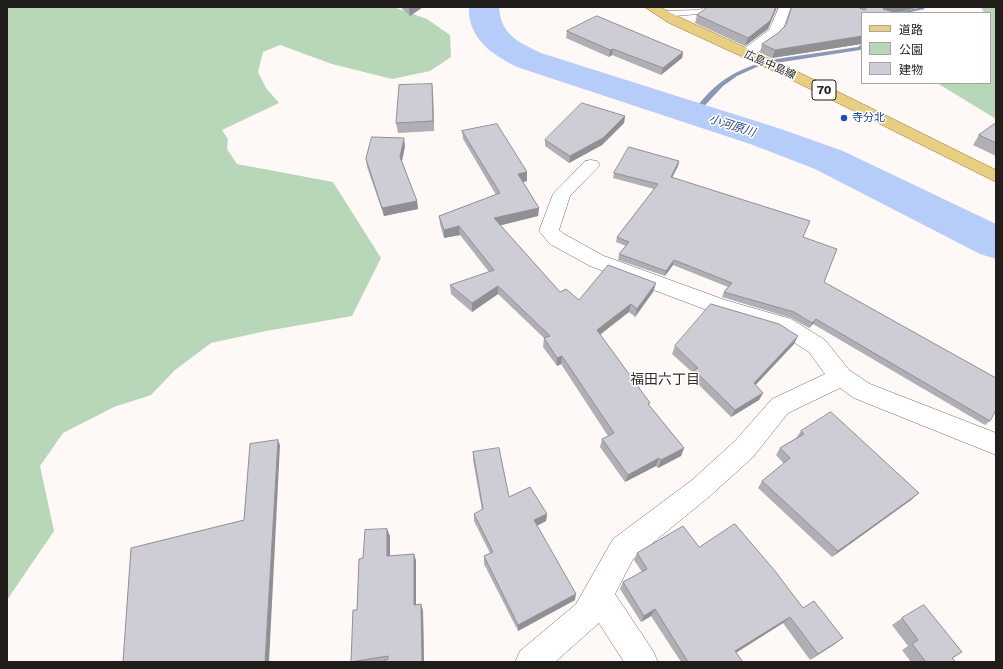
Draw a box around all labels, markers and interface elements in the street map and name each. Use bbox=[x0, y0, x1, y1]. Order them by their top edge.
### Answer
legend bbox=[861, 12, 991, 84]
text: 道路 bbox=[899, 23, 923, 37]
text: 公園 bbox=[899, 43, 923, 57]
street label: 広島中島線 bbox=[742, 48, 798, 82]
text: 建物 bbox=[899, 63, 923, 77]
road number: 70 bbox=[812, 80, 836, 100]
place label: 寺分北 bbox=[852, 111, 885, 125]
water label: 小河原川 bbox=[707, 112, 757, 140]
marker: 寺分北 bbox=[839, 113, 849, 123]
district label: 福田六丁目 bbox=[630, 372, 700, 388]

